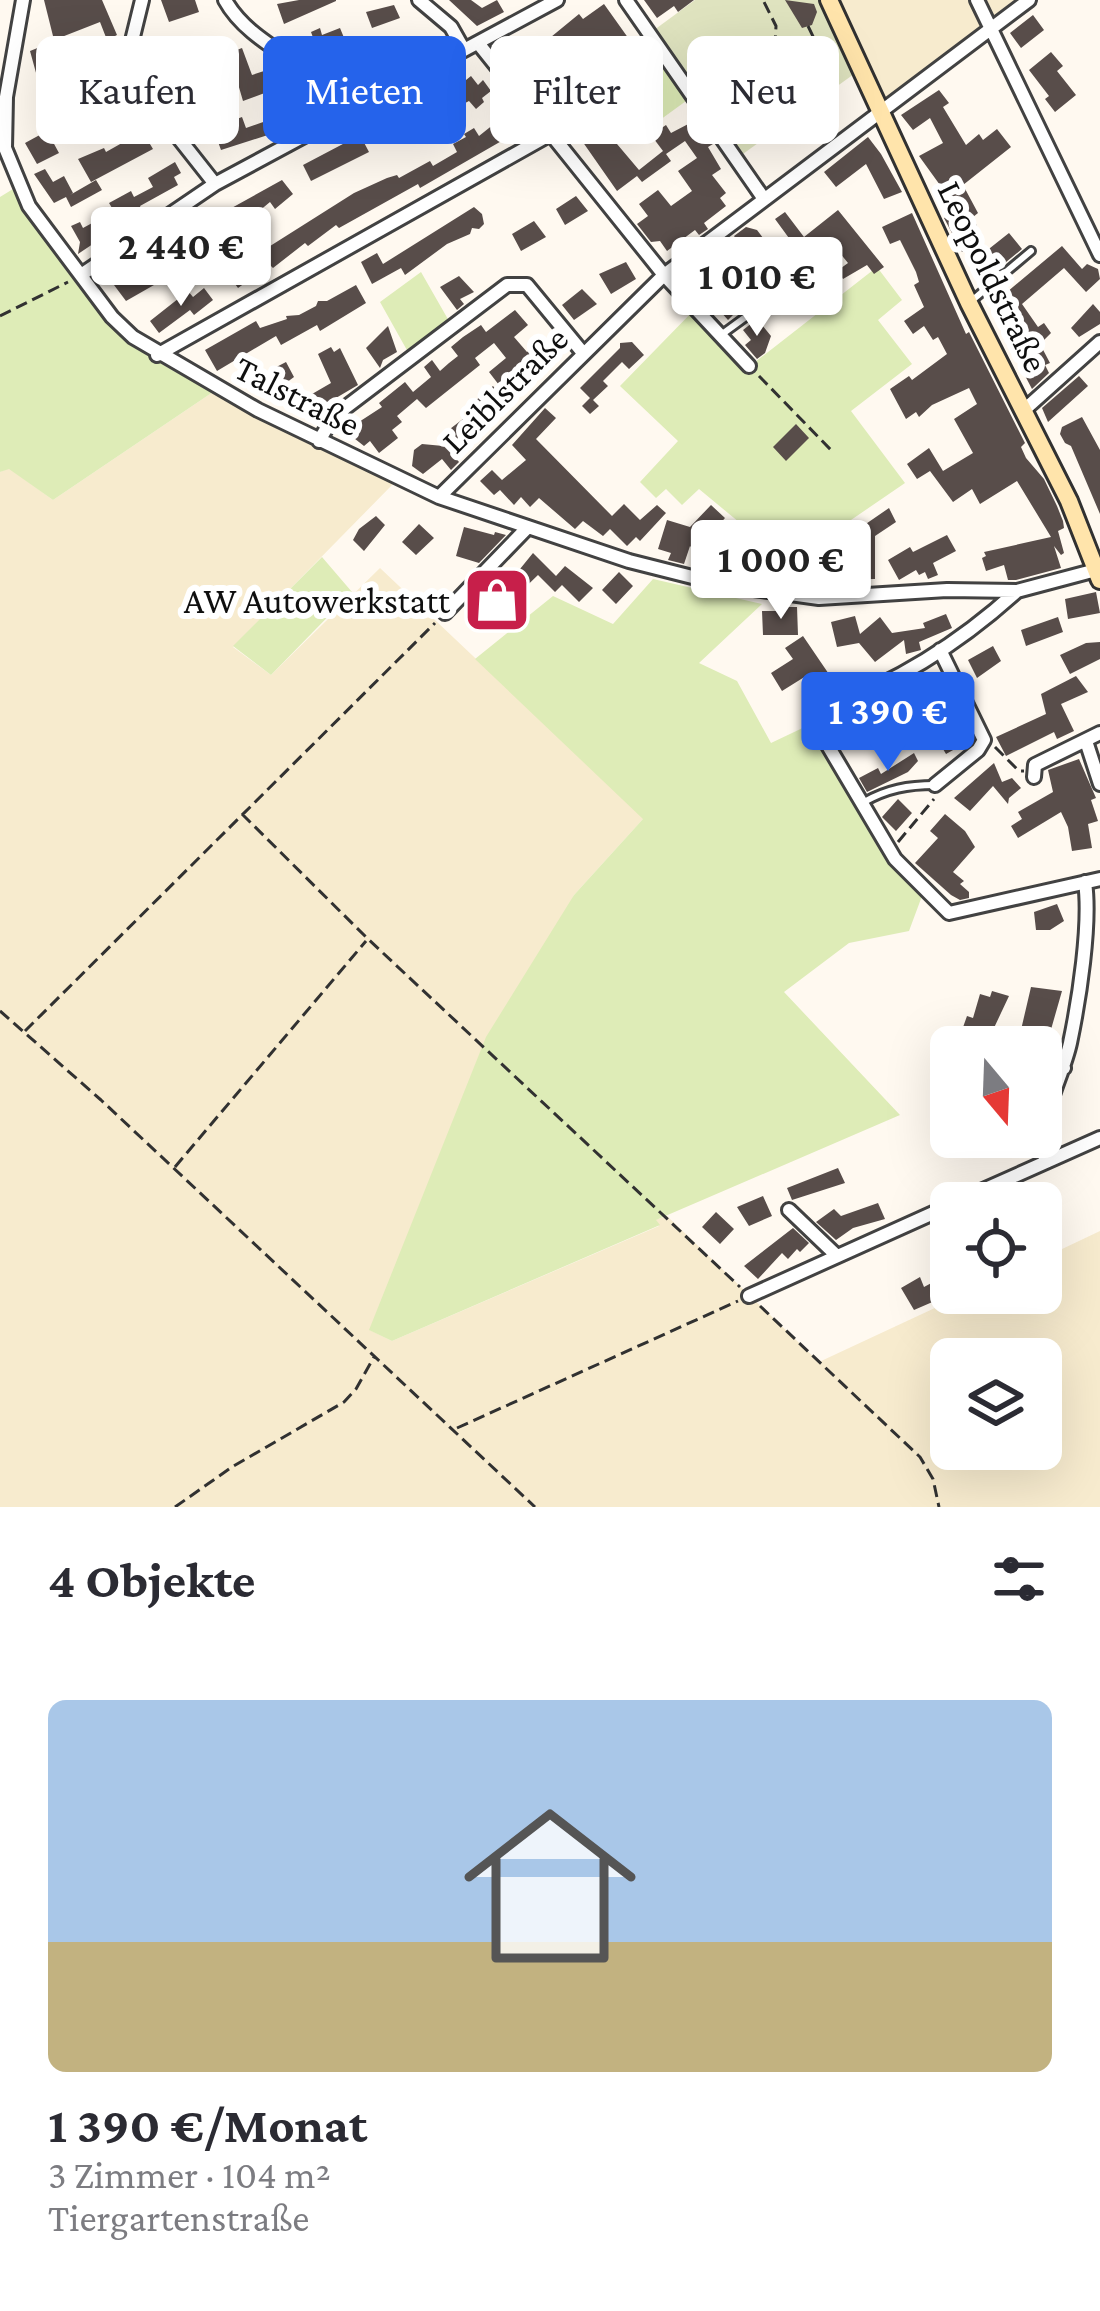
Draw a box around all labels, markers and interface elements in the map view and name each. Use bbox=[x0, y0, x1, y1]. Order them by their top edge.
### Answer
chip: Kaufen bbox=[36, 36, 239, 144]
chip: Mieten bbox=[263, 36, 466, 144]
chip: Filter bbox=[490, 36, 663, 144]
chip: Neu bbox=[687, 36, 839, 144]
street label: Leopoldstraße bbox=[930, 174, 1057, 378]
pin: 2 440 € bbox=[70, 207, 292, 309]
text: 2 440 € bbox=[118, 224, 244, 267]
pin: 1 010 € bbox=[646, 237, 868, 339]
text: 1 010 € bbox=[698, 254, 816, 297]
street label: Leiblstraße bbox=[433, 318, 576, 461]
street label: Talstraße bbox=[228, 347, 367, 444]
pin: 1 000 € bbox=[670, 520, 892, 622]
text: 1 000 € bbox=[718, 537, 844, 580]
shop icon: AW Autowerkstatt bbox=[462, 565, 532, 635]
place label: AW Autowerkstatt bbox=[184, 581, 451, 621]
pin: 1 390 € bbox=[777, 672, 999, 774]
text: 1 390 € bbox=[828, 689, 948, 732]
north arrow bbox=[930, 1026, 1062, 1158]
map controls bbox=[930, 1026, 1062, 1470]
button: locate bbox=[930, 1182, 1062, 1314]
button: layers bbox=[930, 1338, 1062, 1470]
icon: filters bbox=[986, 1546, 1052, 1612]
text: 4 Objekte bbox=[48, 1551, 256, 1608]
icon: home bbox=[442, 1778, 658, 1994]
text: 1 390 €/Monat bbox=[48, 2096, 367, 2153]
text: 3 Zimmer · 104 m² bbox=[48, 2153, 331, 2196]
text: Tiergartenstraße bbox=[48, 2196, 309, 2239]

